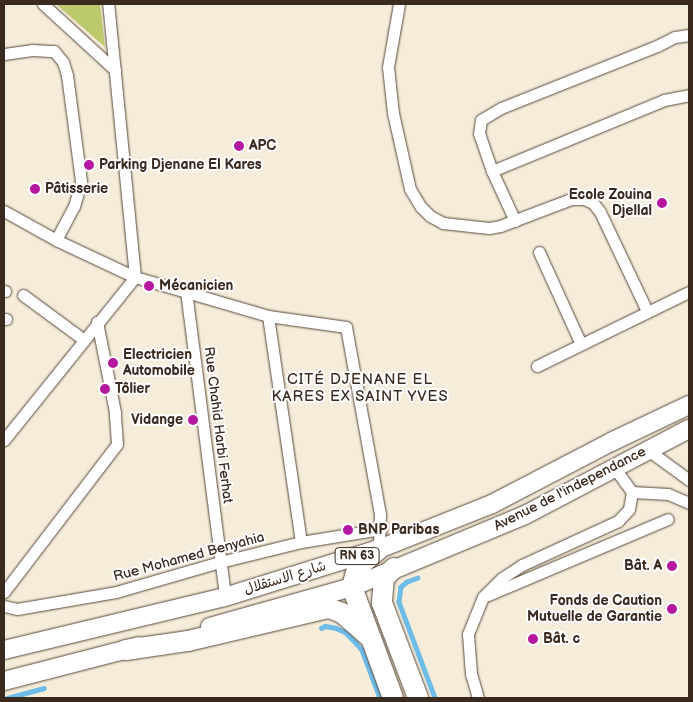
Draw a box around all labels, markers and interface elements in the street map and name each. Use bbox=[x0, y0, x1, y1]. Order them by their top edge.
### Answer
place label: APC bbox=[249, 138, 276, 154]
marker: APC bbox=[233, 140, 245, 152]
place label: Parking Djenane El Kares bbox=[99, 157, 262, 173]
marker: Parking Djenane El Kares bbox=[83, 159, 95, 171]
place label: Pâtisserie bbox=[45, 181, 108, 197]
marker: Pâtisserie bbox=[29, 183, 41, 195]
place label: Ecole Zouina Djellal bbox=[569, 187, 652, 220]
marker: Ecole Zouina Djellal bbox=[656, 197, 668, 209]
place label: Mécanicien bbox=[159, 278, 233, 294]
marker: Mécanicien bbox=[143, 280, 155, 292]
street label: Rue Chahid Harbi Ferhat bbox=[200, 346, 236, 504]
place label: Electricien Automobile bbox=[123, 347, 195, 380]
marker: Electricien Automobile bbox=[107, 357, 119, 369]
district label: CITÉ DJENANE EL KARES EX SAINT YVES bbox=[269, 370, 451, 405]
place label: Tôlier bbox=[115, 381, 150, 397]
marker: Tôlier bbox=[99, 383, 111, 395]
place label: Vidange bbox=[131, 412, 183, 428]
marker: Vidange bbox=[187, 414, 199, 426]
street label: Avenue de l'independance bbox=[491, 443, 649, 535]
place label: BNP Paribas bbox=[358, 522, 439, 538]
marker: BNP Paribas bbox=[342, 524, 354, 536]
street label: Rue Mohamed Benyahia bbox=[112, 529, 266, 585]
road number: RN 63 bbox=[334, 546, 380, 566]
street label: شارع الاستقلال bbox=[242, 558, 328, 598]
place label: Bât. A bbox=[624, 558, 662, 574]
marker: Bât. A bbox=[666, 560, 678, 572]
place label: Fonds de Caution Mutuelle de Garantie bbox=[527, 593, 662, 626]
marker: Fonds de Caution Mutuelle de Garantie bbox=[666, 603, 678, 615]
place label: Bât. c bbox=[543, 631, 580, 647]
marker: Bât. c bbox=[527, 633, 539, 645]

